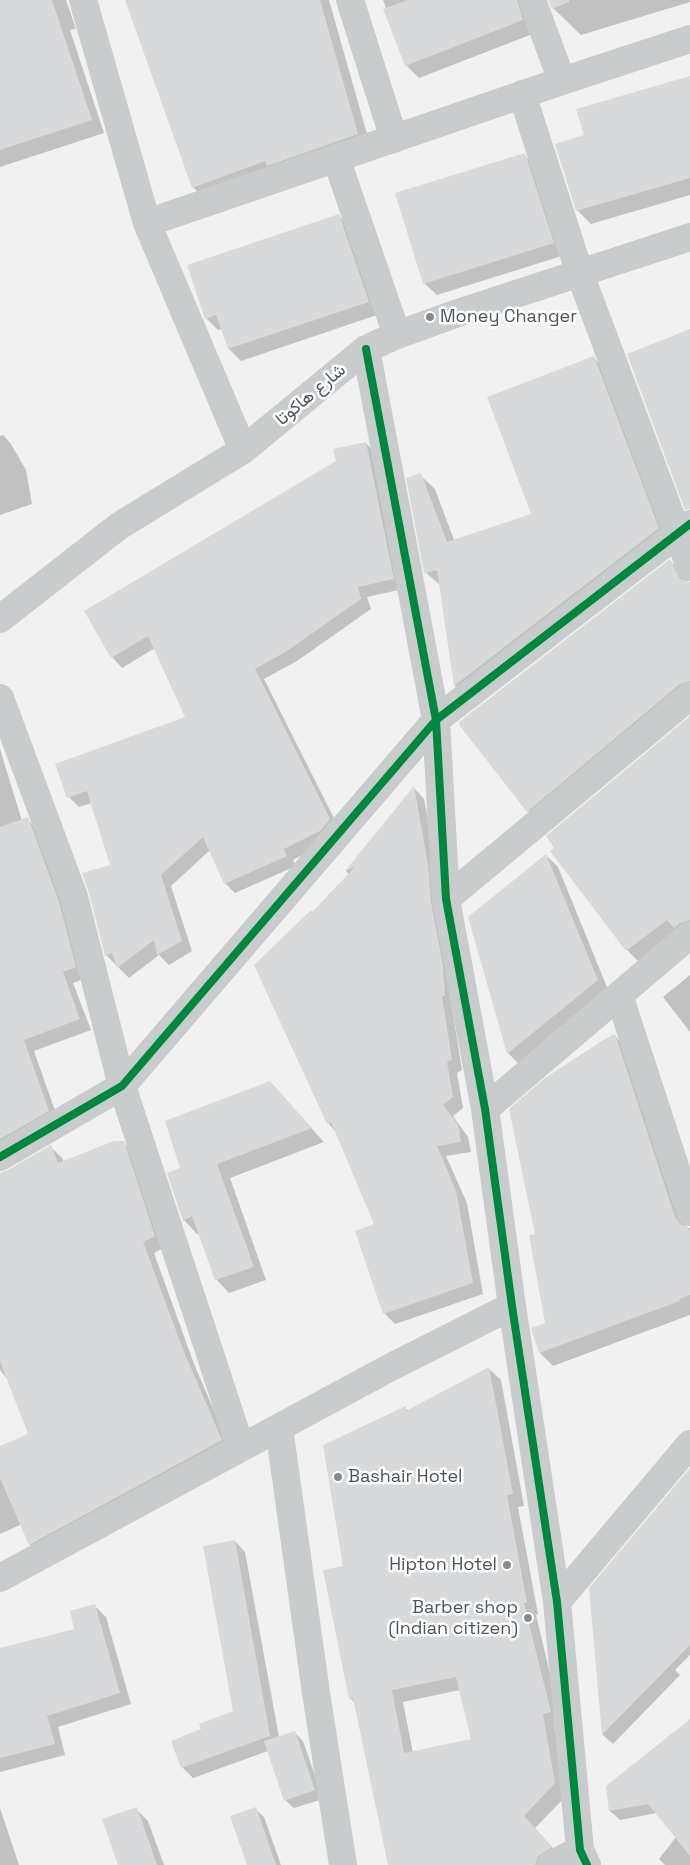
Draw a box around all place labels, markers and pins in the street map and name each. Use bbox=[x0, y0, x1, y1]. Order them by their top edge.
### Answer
place label: Money Changer bbox=[440, 306, 577, 328]
marker: Money Changer bbox=[424, 311, 436, 323]
place label: Bashair Hotel bbox=[348, 1466, 462, 1488]
marker: Bashair Hotel bbox=[332, 1471, 344, 1483]
place label: Hipton Hotel bbox=[389, 1554, 497, 1576]
marker: Hipton Hotel bbox=[501, 1559, 513, 1571]
place label: Barber shop (Indian citizen) bbox=[388, 1597, 518, 1640]
marker: Barber shop (Indian citizen) bbox=[522, 1612, 534, 1624]

